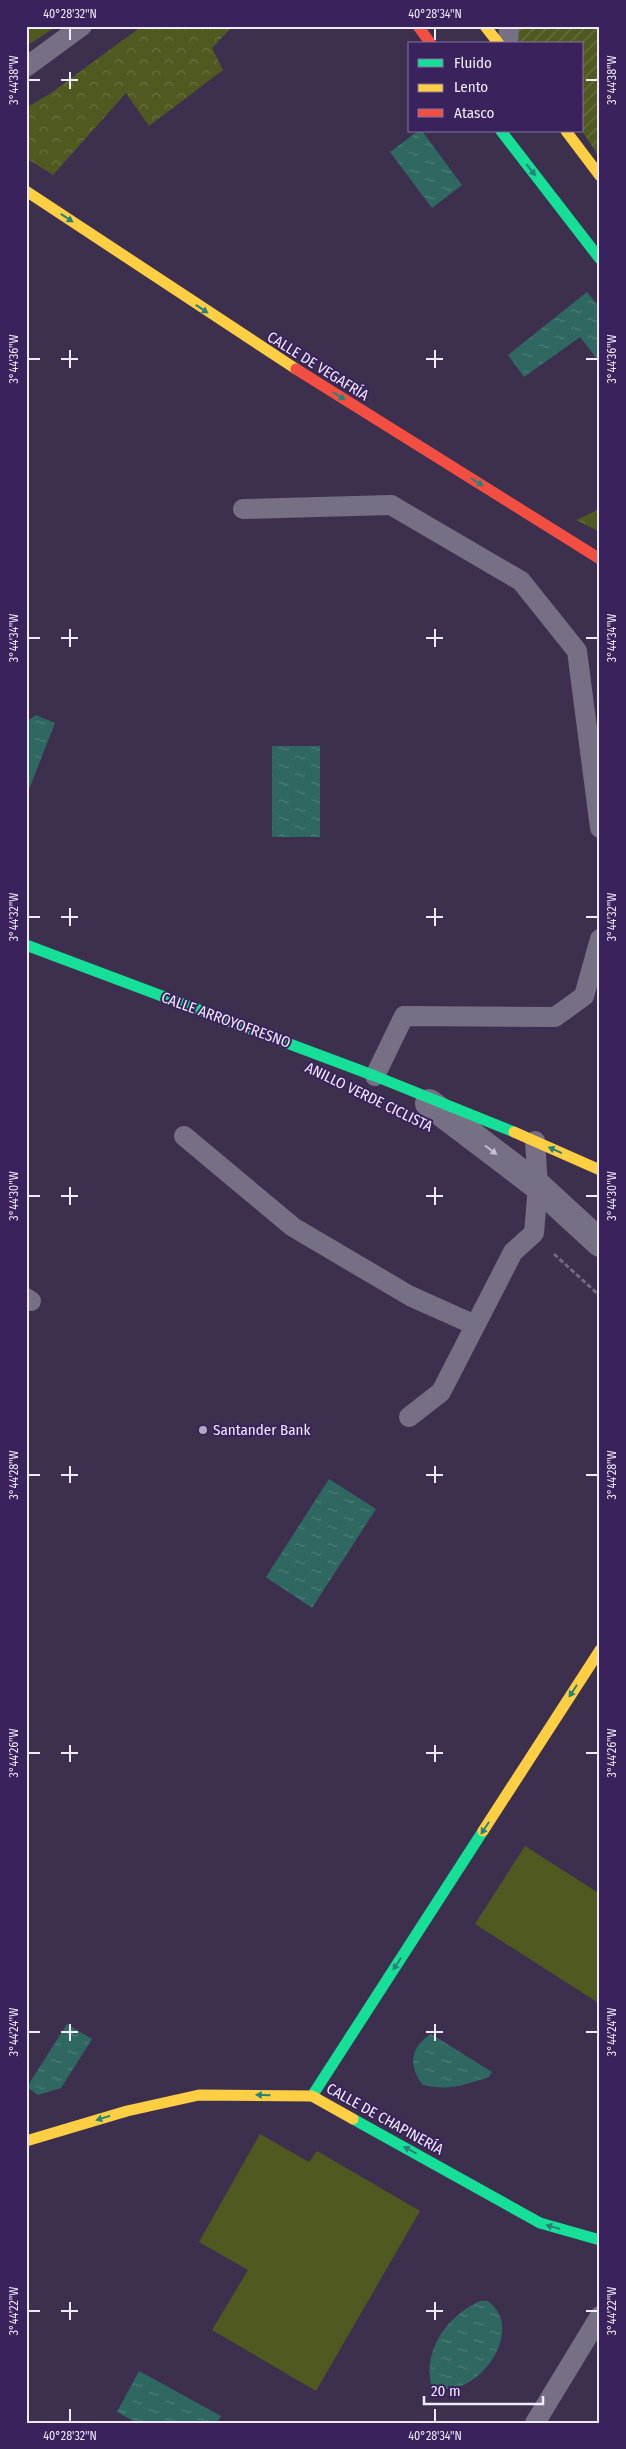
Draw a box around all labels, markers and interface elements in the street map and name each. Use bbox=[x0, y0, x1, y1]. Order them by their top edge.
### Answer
text: 40°28'32"N bbox=[43, 7, 97, 21]
text: 40°28'34"N bbox=[408, 7, 462, 21]
legend bbox=[408, 42, 584, 132]
text: Fluido bbox=[454, 54, 492, 72]
text: 3°44'38"W bbox=[7, 55, 21, 105]
text: 3°44'38"W bbox=[605, 55, 619, 105]
text: Lento bbox=[454, 78, 488, 96]
text: Atasco bbox=[454, 104, 494, 122]
one-way arrow bbox=[525, 163, 536, 176]
one-way arrow bbox=[60, 213, 73, 223]
one-way arrow bbox=[195, 304, 208, 314]
street label: CALLE DE VEGAFRÍA bbox=[264, 328, 372, 404]
text: 3°44'36"W bbox=[7, 334, 21, 384]
text: 3°44'36"W bbox=[605, 334, 619, 384]
one-way arrow bbox=[332, 392, 345, 401]
one-way arrow bbox=[470, 477, 483, 487]
text: 3°44'34"W bbox=[7, 614, 21, 662]
text: 3°44'34"W bbox=[605, 614, 619, 662]
text: 3°44'32"W bbox=[7, 893, 21, 941]
text: 3°44'32"W bbox=[605, 893, 619, 941]
street label: CALLE ARROYOFRESNO bbox=[159, 988, 293, 1052]
street label: ANILLO VERDE CICLISTA bbox=[302, 1058, 436, 1136]
one-way arrow bbox=[484, 1144, 497, 1155]
one-way arrow bbox=[548, 1145, 562, 1153]
text: 3°44'30"W bbox=[7, 1171, 21, 1221]
text: 3°44'30"W bbox=[605, 1171, 619, 1221]
place label: Santander Bank bbox=[213, 1421, 310, 1439]
marker: Santander Bank bbox=[197, 1424, 209, 1436]
text: 3°44'28"W bbox=[7, 1450, 21, 1500]
text: 3°44'28"W bbox=[605, 1450, 619, 1500]
one-way arrow bbox=[569, 1684, 578, 1698]
text: 3°44'26"W bbox=[7, 1728, 21, 1778]
text: 3°44'26"W bbox=[605, 1728, 619, 1778]
one-way arrow bbox=[480, 1821, 490, 1834]
one-way arrow bbox=[392, 1957, 402, 1971]
text: 3°44'24"W bbox=[7, 2008, 21, 2056]
text: 3°44'24"W bbox=[605, 2008, 619, 2056]
street label: CALLE DE CHAPINERÍA bbox=[323, 2079, 447, 2159]
one-way arrow bbox=[255, 2091, 271, 2099]
one-way arrow bbox=[96, 2114, 111, 2122]
one-way arrow bbox=[402, 2146, 417, 2154]
one-way arrow bbox=[545, 2222, 560, 2230]
text: 3°44'22"W bbox=[7, 2287, 21, 2335]
text: 3°44'22"W bbox=[605, 2287, 619, 2335]
scale bar bbox=[424, 2374, 542, 2406]
text: 20 m bbox=[431, 2382, 461, 2400]
text: 40°28'32"N bbox=[43, 2429, 97, 2443]
text: 40°28'34"N bbox=[408, 2429, 462, 2443]

